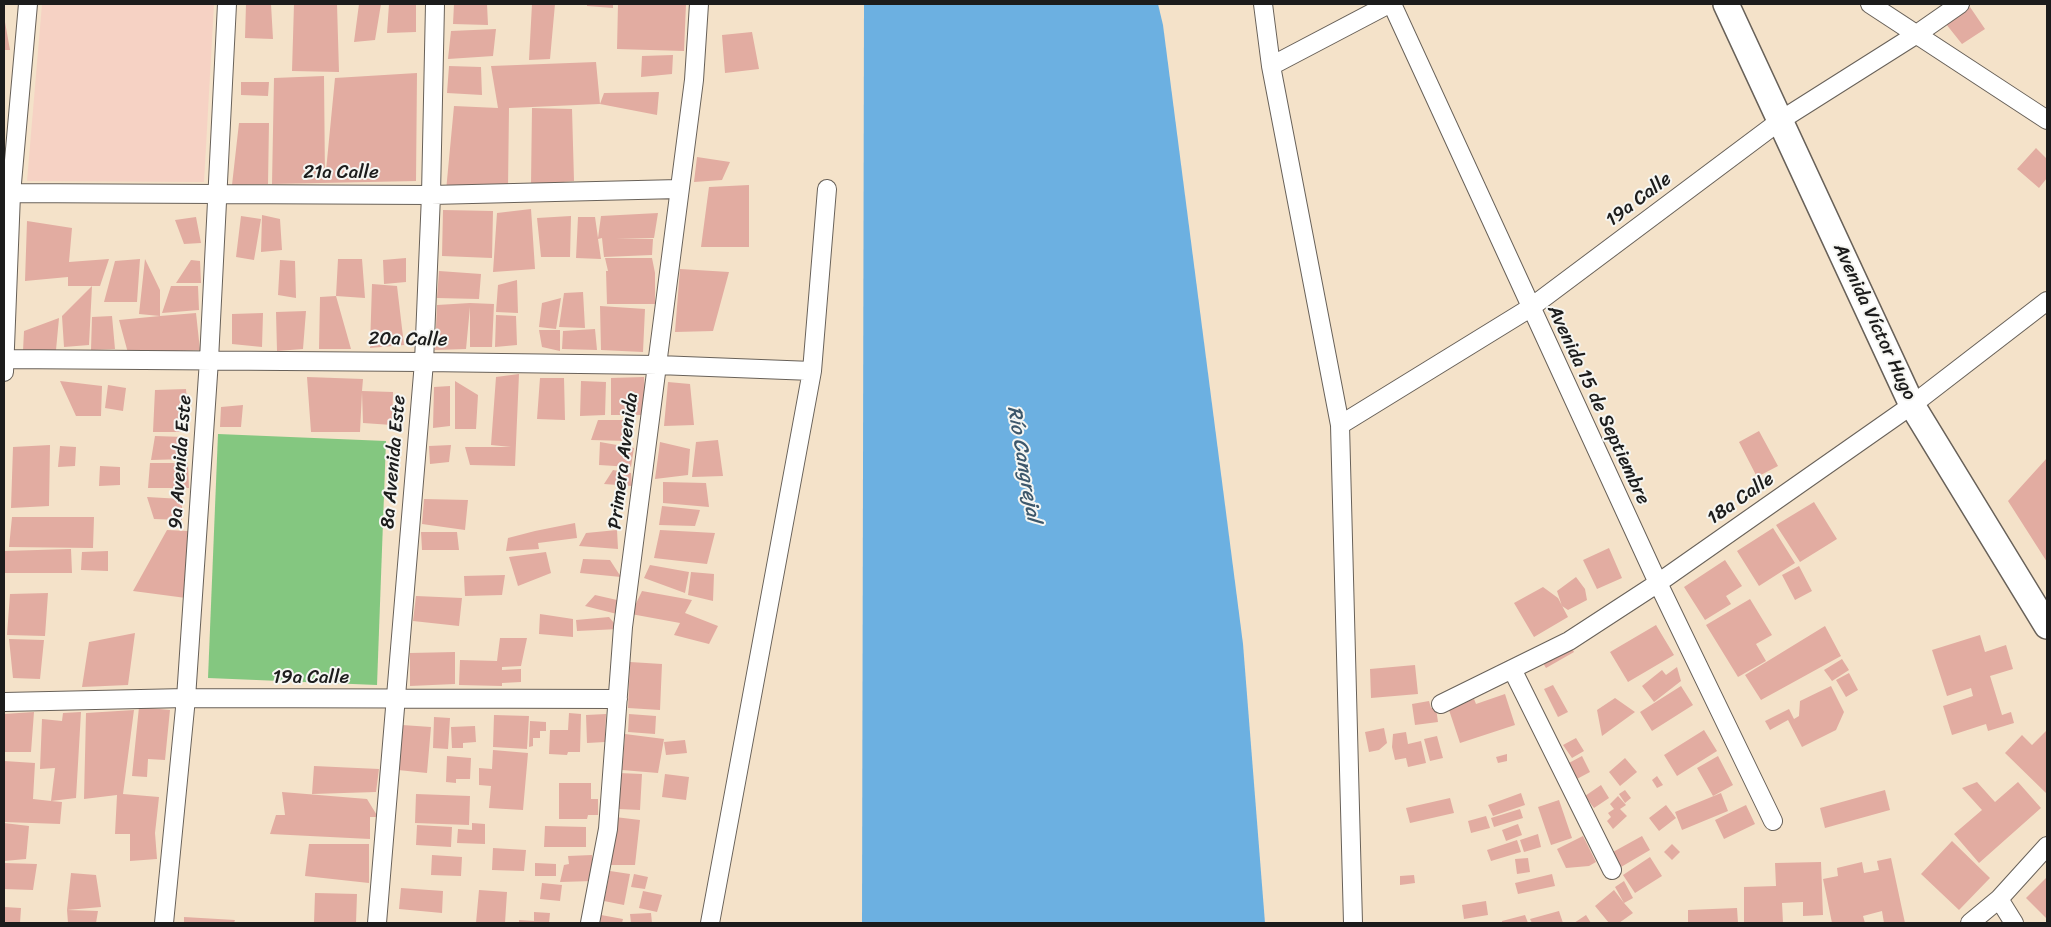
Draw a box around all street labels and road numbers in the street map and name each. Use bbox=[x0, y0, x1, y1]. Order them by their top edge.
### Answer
street label: 21a Calle bbox=[303, 162, 379, 184]
street label: 19a Calle bbox=[1602, 168, 1676, 232]
street label: Avenida Víctor Hugo bbox=[1828, 240, 1920, 404]
street label: Avenida 15 de Septiembre bbox=[1542, 302, 1654, 508]
street label: 20a Calle bbox=[368, 328, 448, 352]
street label: Primera Avenida bbox=[604, 391, 644, 531]
street label: 9a Avenida Este bbox=[165, 394, 197, 530]
street label: 8a Avenida Este bbox=[377, 394, 411, 530]
street label: 18a Calle bbox=[1703, 468, 1779, 530]
street label: 19a Calle bbox=[273, 667, 349, 689]

